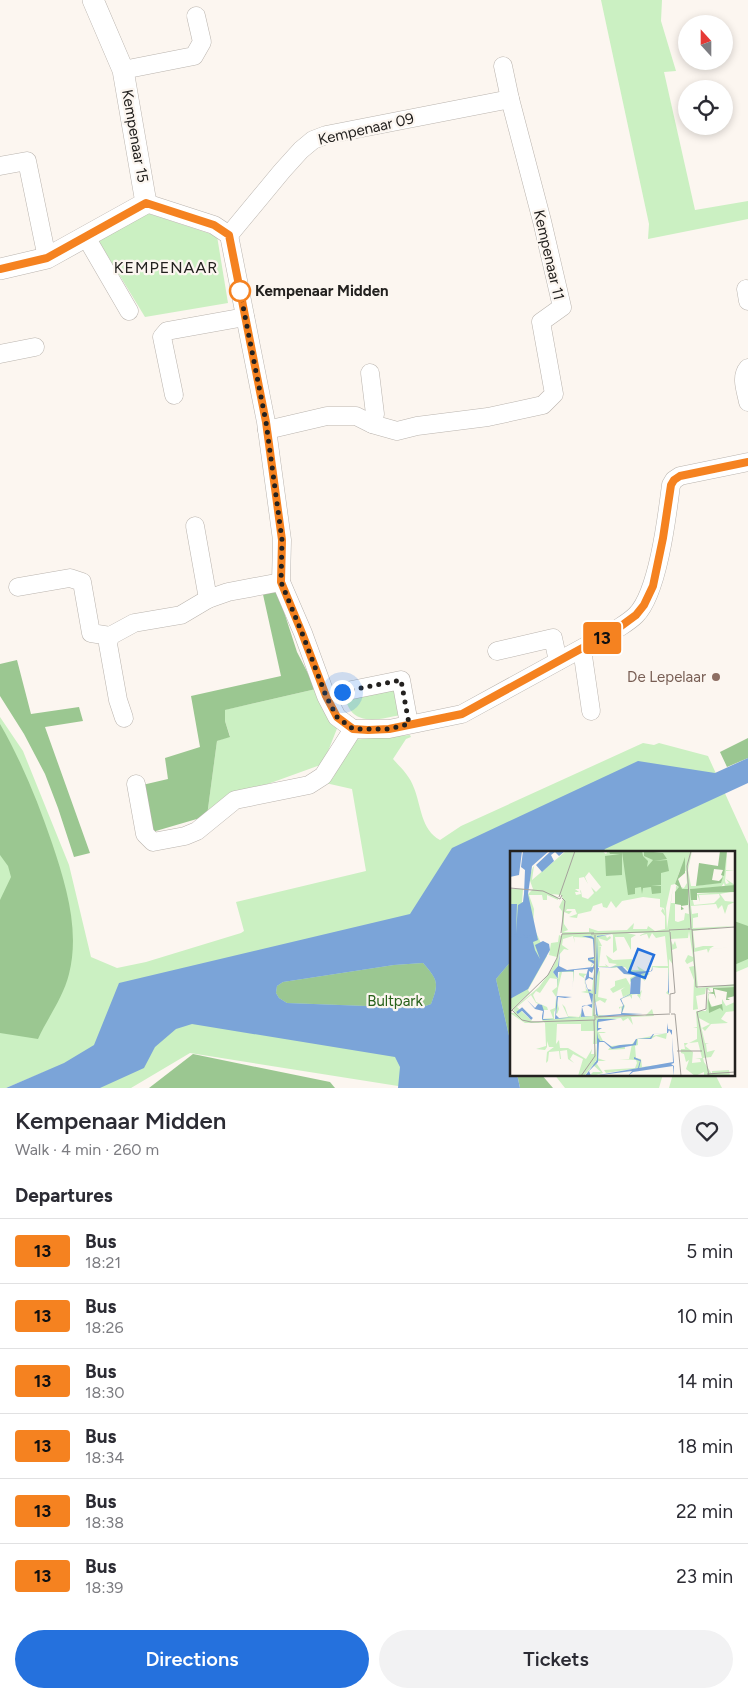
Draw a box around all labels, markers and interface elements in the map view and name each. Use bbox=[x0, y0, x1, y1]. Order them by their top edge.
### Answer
north arrow bbox=[678, 15, 732, 70]
map controls bbox=[678, 15, 733, 135]
button: locate bbox=[678, 80, 733, 135]
street label: Kempenaar 15 bbox=[118, 88, 152, 184]
street label: Kempenaar 09 bbox=[316, 109, 416, 149]
street label: Kempenaar 11 bbox=[530, 208, 568, 302]
district label: KEMPENAAR bbox=[114, 258, 218, 277]
marker: Kempenaar Midden bbox=[229, 280, 251, 302]
place label: Kempenaar Midden bbox=[255, 282, 389, 300]
line badge: 13 bbox=[580, 622, 624, 654]
text: 13 bbox=[593, 627, 611, 649]
place label: De Lepelaar bbox=[627, 668, 706, 686]
marker: De Lepelaar bbox=[710, 671, 722, 683]
your location bbox=[330, 680, 355, 705]
inset map bbox=[510, 851, 736, 1076]
park label: Bultpark bbox=[367, 992, 423, 1010]
button: heart bbox=[681, 1105, 733, 1157]
text: Kempenaar Midden bbox=[15, 1106, 226, 1135]
text: Walk · 4 min · 260 m bbox=[15, 1140, 159, 1159]
text: Departures bbox=[15, 1184, 113, 1207]
text: Bus bbox=[85, 1230, 116, 1253]
text: 13 bbox=[34, 1240, 51, 1262]
text: 5 min bbox=[686, 1240, 733, 1263]
text: 18:21 bbox=[85, 1253, 121, 1272]
text: Bus bbox=[85, 1295, 116, 1318]
text: 13 bbox=[34, 1305, 51, 1327]
text: 10 min bbox=[677, 1305, 733, 1328]
text: 18:26 bbox=[85, 1318, 123, 1337]
text: Bus bbox=[85, 1360, 116, 1383]
text: 13 bbox=[34, 1370, 51, 1392]
text: 14 min bbox=[677, 1370, 733, 1393]
text: 18:30 bbox=[85, 1383, 124, 1402]
text: Bus bbox=[85, 1425, 116, 1448]
text: 13 bbox=[34, 1435, 51, 1457]
text: 18 min bbox=[678, 1435, 733, 1458]
text: 18:34 bbox=[85, 1448, 124, 1467]
text: Bus bbox=[85, 1490, 116, 1513]
text: 13 bbox=[34, 1500, 51, 1522]
text: 22 min bbox=[676, 1500, 733, 1523]
text: 18:38 bbox=[85, 1513, 124, 1532]
text: Bus bbox=[85, 1555, 116, 1578]
text: 13 bbox=[34, 1565, 51, 1587]
text: 23 min bbox=[676, 1565, 733, 1588]
text: 18:39 bbox=[85, 1578, 123, 1597]
button: Directions bbox=[15, 1630, 369, 1688]
button: Tickets bbox=[379, 1630, 733, 1688]

